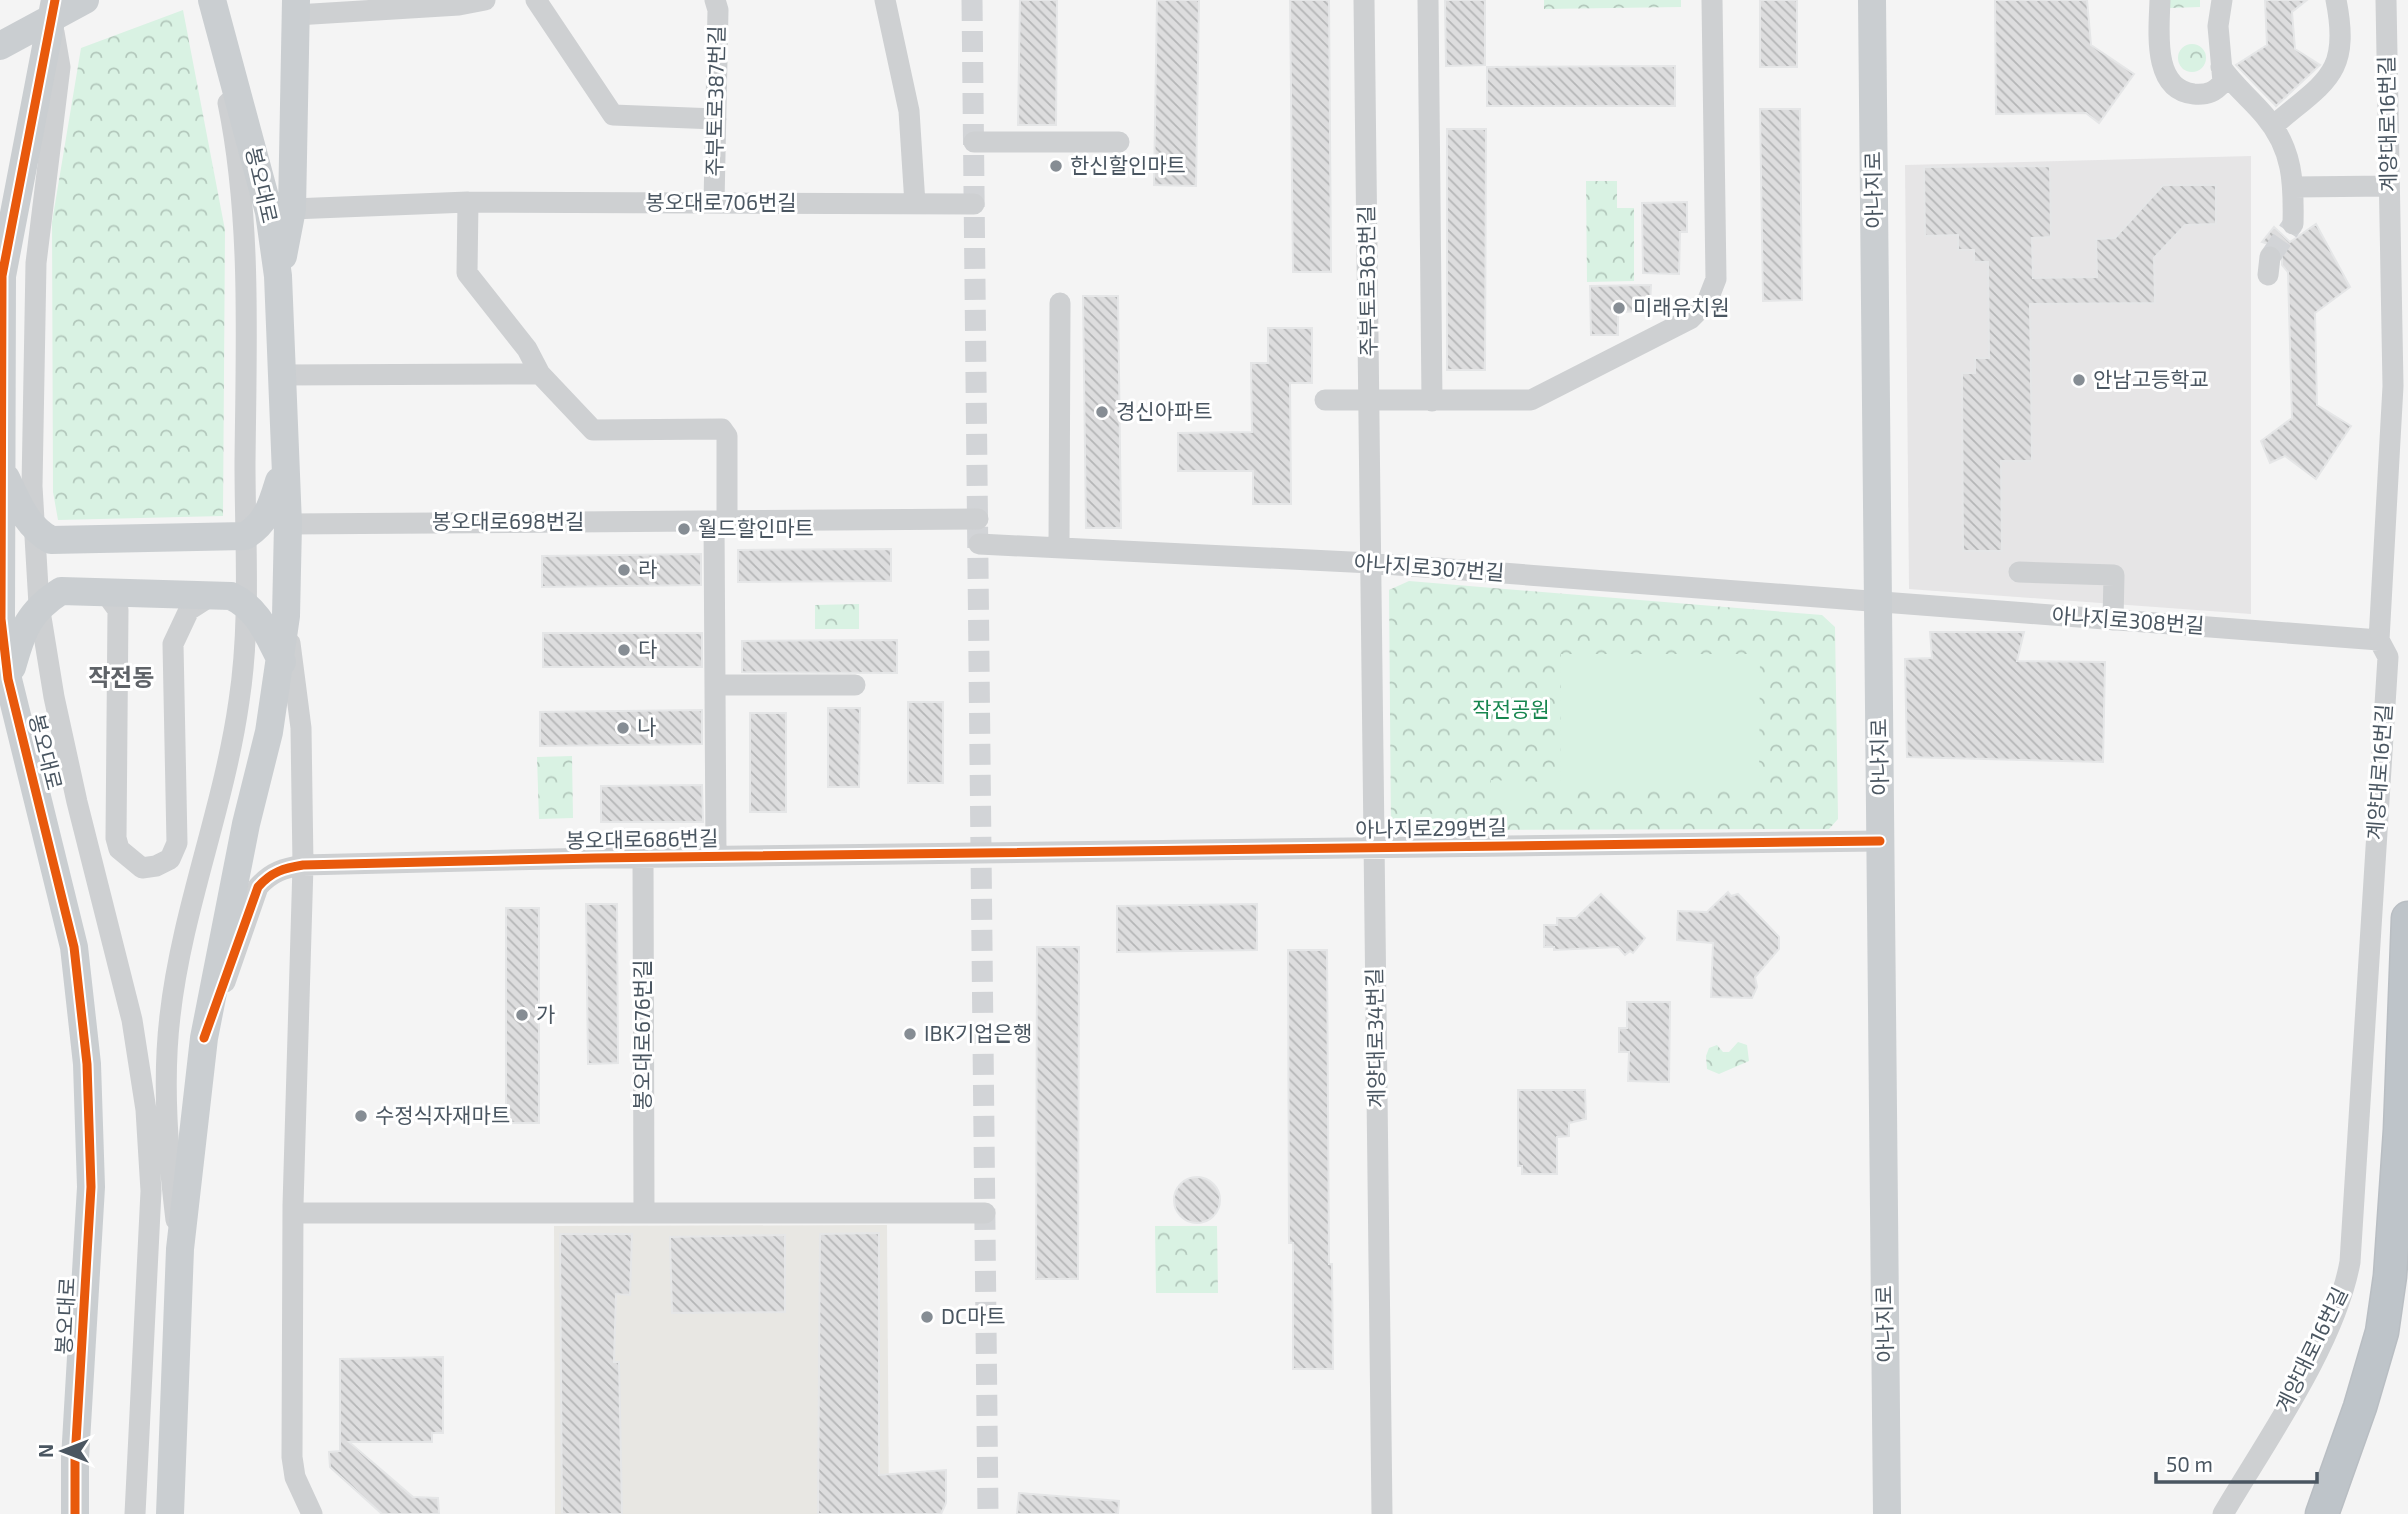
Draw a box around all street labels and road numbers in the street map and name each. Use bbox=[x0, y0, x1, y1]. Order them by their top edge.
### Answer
street label: 주부토로387번길 bbox=[701, 25, 728, 177]
street label: 계양대로16번길 bbox=[2373, 56, 2400, 192]
street label: 봉오대로 bbox=[242, 144, 283, 225]
street label: 아나지로 bbox=[1859, 151, 1886, 229]
street label: 봉오대로706번길 bbox=[645, 189, 797, 214]
street label: 주부토로363번길 bbox=[1353, 205, 1380, 357]
street label: 봉오대로698번길 bbox=[432, 508, 584, 533]
street label: 아나지로307번길 bbox=[1353, 549, 1505, 584]
street label: 아나지로308번길 bbox=[2051, 602, 2205, 637]
street label: 계양대로16번길 bbox=[2361, 703, 2396, 841]
street label: 봉오대로 bbox=[25, 711, 68, 792]
street label: 아나지로 bbox=[1865, 718, 1892, 796]
street label: 아나지로299번길 bbox=[1355, 814, 1507, 841]
street label: 봉오대로686번길 bbox=[565, 825, 719, 852]
street label: 봉오대로676번길 bbox=[629, 960, 654, 1110]
street label: 계양대로34번길 bbox=[1361, 968, 1388, 1108]
street label: 봉오대로 bbox=[50, 1277, 79, 1355]
street label: 계양대로16번길 bbox=[2270, 1283, 2352, 1416]
street label: 아나지로 bbox=[1870, 1285, 1897, 1363]

